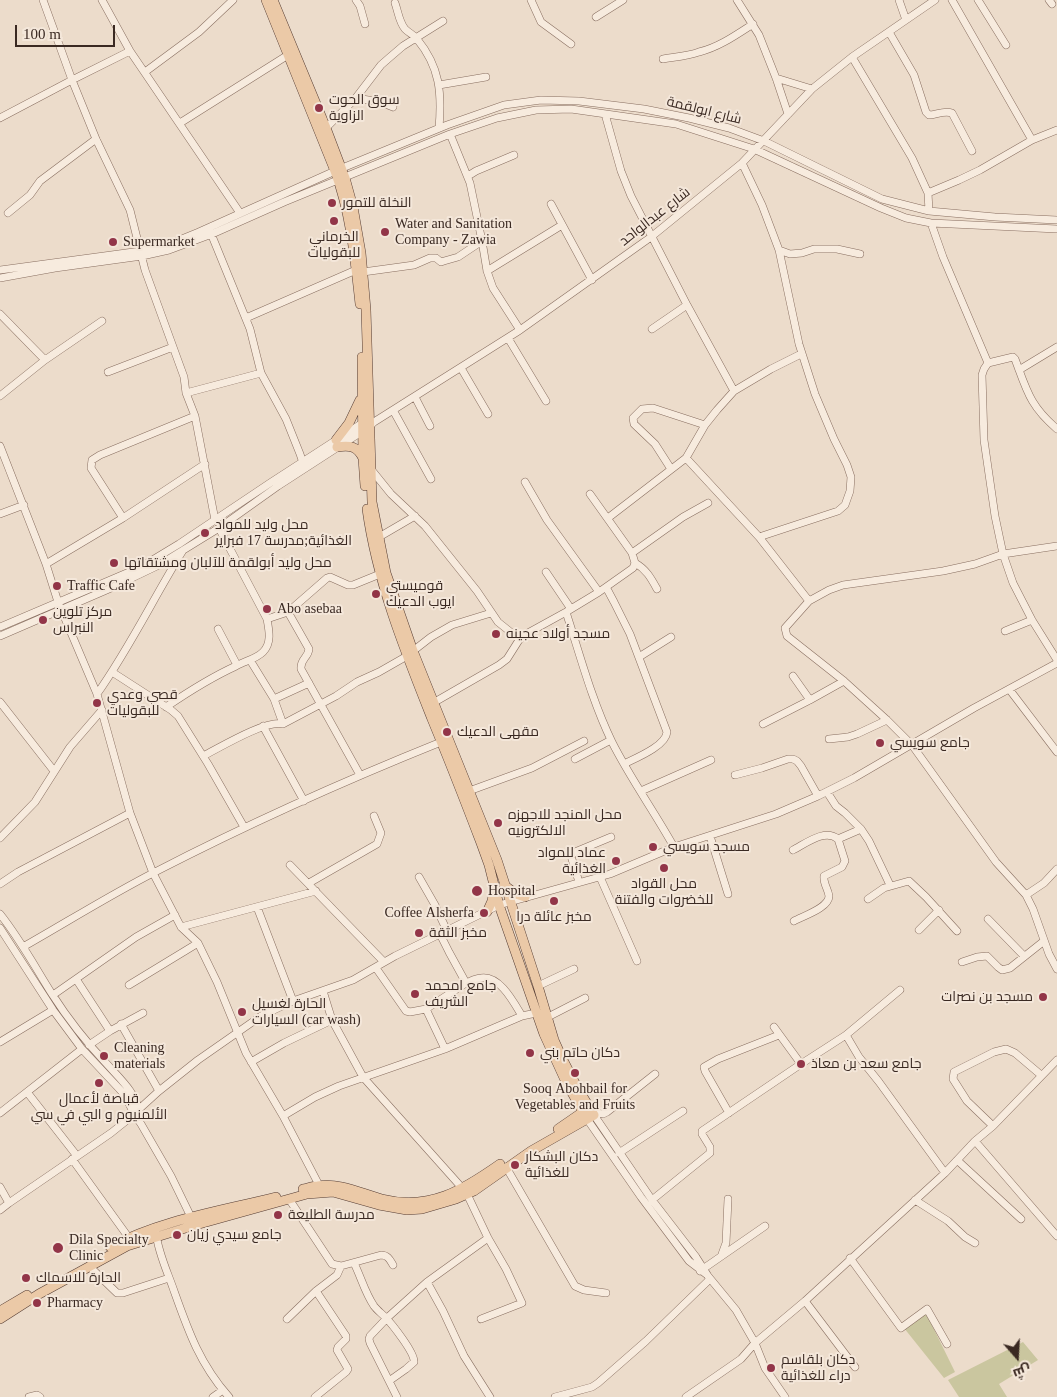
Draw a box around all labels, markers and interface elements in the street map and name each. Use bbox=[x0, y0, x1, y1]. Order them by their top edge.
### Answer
scale bar bbox=[18, 15, 118, 47]
text: 100 m bbox=[23, 26, 61, 42]
place label: سوق الحوت الزاوية bbox=[329, 92, 399, 124]
street label: شارع ابولقمة bbox=[665, 94, 743, 128]
marker: سوق الحوت الزاوية bbox=[313, 102, 325, 114]
street label: شارع عبدالواحد bbox=[616, 184, 694, 250]
place label: النخلة للتمور bbox=[342, 195, 412, 211]
marker: النخلة للتمور bbox=[326, 197, 338, 209]
marker: الخرماني للبقوليات bbox=[328, 215, 340, 227]
place label: Water and Sanitation Company - Zawia bbox=[395, 216, 512, 248]
marker: Water and Sanitation Company - Zawia bbox=[379, 226, 391, 238]
place label: الخرماني للبقوليات bbox=[308, 229, 360, 262]
place label: Supermarket bbox=[123, 234, 195, 250]
marker: Supermarket bbox=[107, 236, 119, 248]
place label: محل وليد للمواد الغذائية;مدرسة 17 فبراير bbox=[215, 517, 352, 550]
marker: محل وليد للمواد الغذائية;مدرسة 17 فبراير bbox=[199, 527, 211, 539]
place label: محل وليد أبولقمة للآلبان ومشتقاتها bbox=[124, 555, 332, 571]
marker: محل وليد أبولقمة للآلبان ومشتقاتها bbox=[108, 557, 120, 569]
place label: Traffic Cafe bbox=[67, 578, 135, 594]
place label: قوميستي ايوب الدعيك bbox=[386, 578, 455, 610]
marker: Traffic Cafe bbox=[51, 580, 63, 592]
marker: قوميستي ايوب الدعيك bbox=[370, 588, 382, 600]
place label: Abo asebaa bbox=[277, 601, 342, 617]
marker: Abo asebaa bbox=[261, 603, 273, 615]
place label: مركز تلوين النبراس bbox=[53, 604, 112, 636]
marker: مركز تلوين النبراس bbox=[37, 614, 49, 626]
place label: مسجد أولاد عجينه bbox=[506, 626, 610, 642]
marker: مسجد أولاد عجينه bbox=[490, 628, 502, 640]
place label: قصي وعدي للبقوليات bbox=[107, 687, 178, 720]
marker: قصي وعدي للبقوليات bbox=[91, 697, 103, 709]
place label: مقهى الدعيك bbox=[457, 724, 539, 740]
marker: مقهى الدعيك bbox=[441, 726, 453, 738]
place label: جامع سويسي bbox=[890, 735, 970, 751]
marker: جامع سويسي bbox=[874, 737, 886, 749]
place label: محل المنجد للاجهزه الالكترونيه bbox=[508, 807, 622, 840]
marker: محل المنجد للاجهزه الالكترونيه bbox=[492, 817, 504, 829]
place label: مسجد سويسي bbox=[663, 839, 750, 855]
marker: مسجد سويسي bbox=[647, 841, 659, 853]
place label: عماد للمواد الغذائية bbox=[538, 845, 606, 878]
marker: عماد للمواد الغذائية bbox=[610, 855, 622, 867]
marker: محل القواد للخضروات والفتنة bbox=[658, 862, 670, 874]
place label: محل القواد للخضروات والفتنة bbox=[615, 876, 713, 909]
place label: Hospital bbox=[488, 883, 535, 899]
marker: Hospital bbox=[470, 884, 484, 898]
marker: مخبز عائلة درا bbox=[548, 895, 560, 907]
place label: Coffee Alsherfa bbox=[384, 905, 474, 921]
marker: Coffee Alsherfa bbox=[478, 907, 490, 919]
place label: مخبز عائلة درا bbox=[516, 909, 592, 925]
place label: مخبز الثقة bbox=[429, 925, 487, 941]
marker: مخبز الثقة bbox=[413, 927, 425, 939]
place label: جامع امحمد الشريف bbox=[425, 978, 496, 1010]
marker: جامع امحمد الشريف bbox=[409, 988, 421, 1000]
place label: مسجد بن نصرات bbox=[941, 989, 1033, 1005]
marker: مسجد بن نصرات bbox=[1037, 991, 1049, 1003]
place label: الحارة لغسيل السيارات (car wash) bbox=[252, 996, 361, 1028]
marker: الحارة لغسيل السيارات (car wash) bbox=[236, 1006, 248, 1018]
place label: Cleaning materials bbox=[114, 1040, 165, 1072]
place label: دكان حاتم بني bbox=[540, 1045, 620, 1061]
marker: دكان حاتم بني bbox=[524, 1047, 536, 1059]
marker: Cleaning materials bbox=[98, 1050, 110, 1062]
place label: جامع سعد بن معاذ bbox=[811, 1056, 922, 1072]
marker: جامع سعد بن معاذ bbox=[795, 1058, 807, 1070]
marker: Sooq Abohbail for Vegetables and Fruits bbox=[569, 1067, 581, 1079]
marker: قباصة لأعمال الألمنيوم و البي في سي bbox=[93, 1077, 105, 1089]
place label: Sooq Abohbail for Vegetables and Fruits bbox=[515, 1081, 635, 1114]
place label: قباصة لأعمال الألمنيوم و البي في سي bbox=[31, 1091, 167, 1124]
place label: دكان البشكار للغذائية bbox=[525, 1149, 598, 1182]
marker: دكان البشكار للغذائية bbox=[509, 1159, 521, 1171]
place label: مدرسة الطليعة bbox=[288, 1207, 375, 1223]
marker: مدرسة الطليعة bbox=[272, 1209, 284, 1221]
place label: جامع سيدي زيان bbox=[187, 1227, 281, 1243]
marker: جامع سيدي زيان bbox=[171, 1229, 183, 1241]
place label: Dila Specialty Clinic bbox=[69, 1232, 149, 1264]
marker: Dila Specialty Clinic bbox=[51, 1241, 65, 1255]
place label: الحارة للاسماك bbox=[36, 1270, 121, 1286]
marker: الحارة للاسماك bbox=[20, 1272, 32, 1284]
place label: Pharmacy bbox=[47, 1295, 103, 1311]
marker: Pharmacy bbox=[31, 1297, 43, 1309]
north arrow bbox=[992, 1332, 1042, 1382]
place label: دكان بلقاسم دراء للغذائية bbox=[781, 1352, 855, 1384]
marker: دكان بلقاسم دراء للغذائية bbox=[765, 1362, 777, 1374]
text: ش bbox=[1011, 1362, 1033, 1382]

